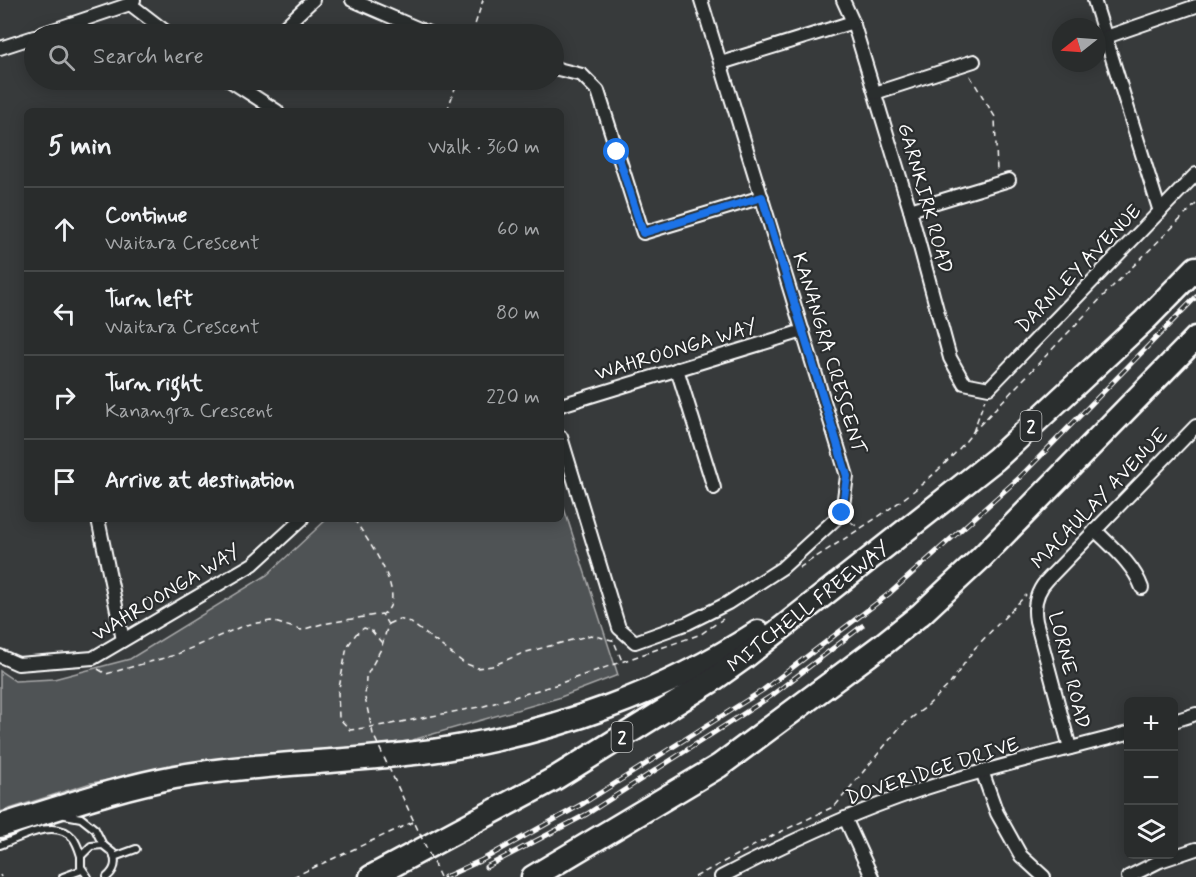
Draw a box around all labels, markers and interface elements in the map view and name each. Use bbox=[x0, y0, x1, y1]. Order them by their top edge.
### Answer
north arrow bbox=[1052, 18, 1106, 72]
search box bbox=[24, 24, 564, 90]
icon: search bbox=[45, 41, 78, 74]
text: Search here bbox=[93, 43, 204, 71]
street label: GARNKIRK ROAD bbox=[890, 120, 959, 277]
text: 5 min bbox=[48, 130, 112, 164]
text: Walk · 360 m bbox=[428, 134, 540, 161]
route start bbox=[603, 138, 629, 164]
street label: DARNLEY AVENUE bbox=[1010, 199, 1148, 339]
text: Continue bbox=[105, 202, 187, 230]
icon: ahead bbox=[48, 213, 81, 246]
text: 60 m bbox=[497, 216, 540, 243]
text: Waitara Crescent bbox=[105, 230, 260, 257]
street label: KANANGRA CRESCENT bbox=[785, 249, 872, 459]
text: Turn left bbox=[105, 286, 193, 314]
icon: left bbox=[48, 297, 81, 330]
text: 80 m bbox=[496, 300, 540, 327]
street label: WAHROONGA WAY bbox=[592, 313, 761, 388]
text: Waitara Crescent bbox=[105, 314, 260, 341]
text: Turn right bbox=[105, 370, 203, 398]
icon: right bbox=[48, 381, 81, 414]
text: 220 m bbox=[486, 384, 540, 411]
text: Kanangra Crescent bbox=[105, 398, 273, 425]
road number: 2 bbox=[1020, 411, 1042, 441]
street label: MACAULAY AVENUE bbox=[1025, 422, 1175, 576]
icon: arrive bbox=[48, 465, 81, 498]
text: Arrive at destination bbox=[105, 467, 295, 495]
route end bbox=[828, 499, 854, 525]
street label: MITCHELL FREEWAY bbox=[722, 535, 896, 679]
street label: WAHROONGA WAY bbox=[87, 538, 246, 648]
street label: LORNE ROAD bbox=[1041, 609, 1096, 732]
map controls bbox=[1124, 697, 1178, 859]
button: + bbox=[1124, 697, 1178, 751]
road number: 2 bbox=[612, 722, 632, 752]
street label: DOVERIDGE DRIVE bbox=[843, 731, 1022, 812]
button: − bbox=[1124, 751, 1178, 805]
button: layers bbox=[1124, 805, 1178, 859]

